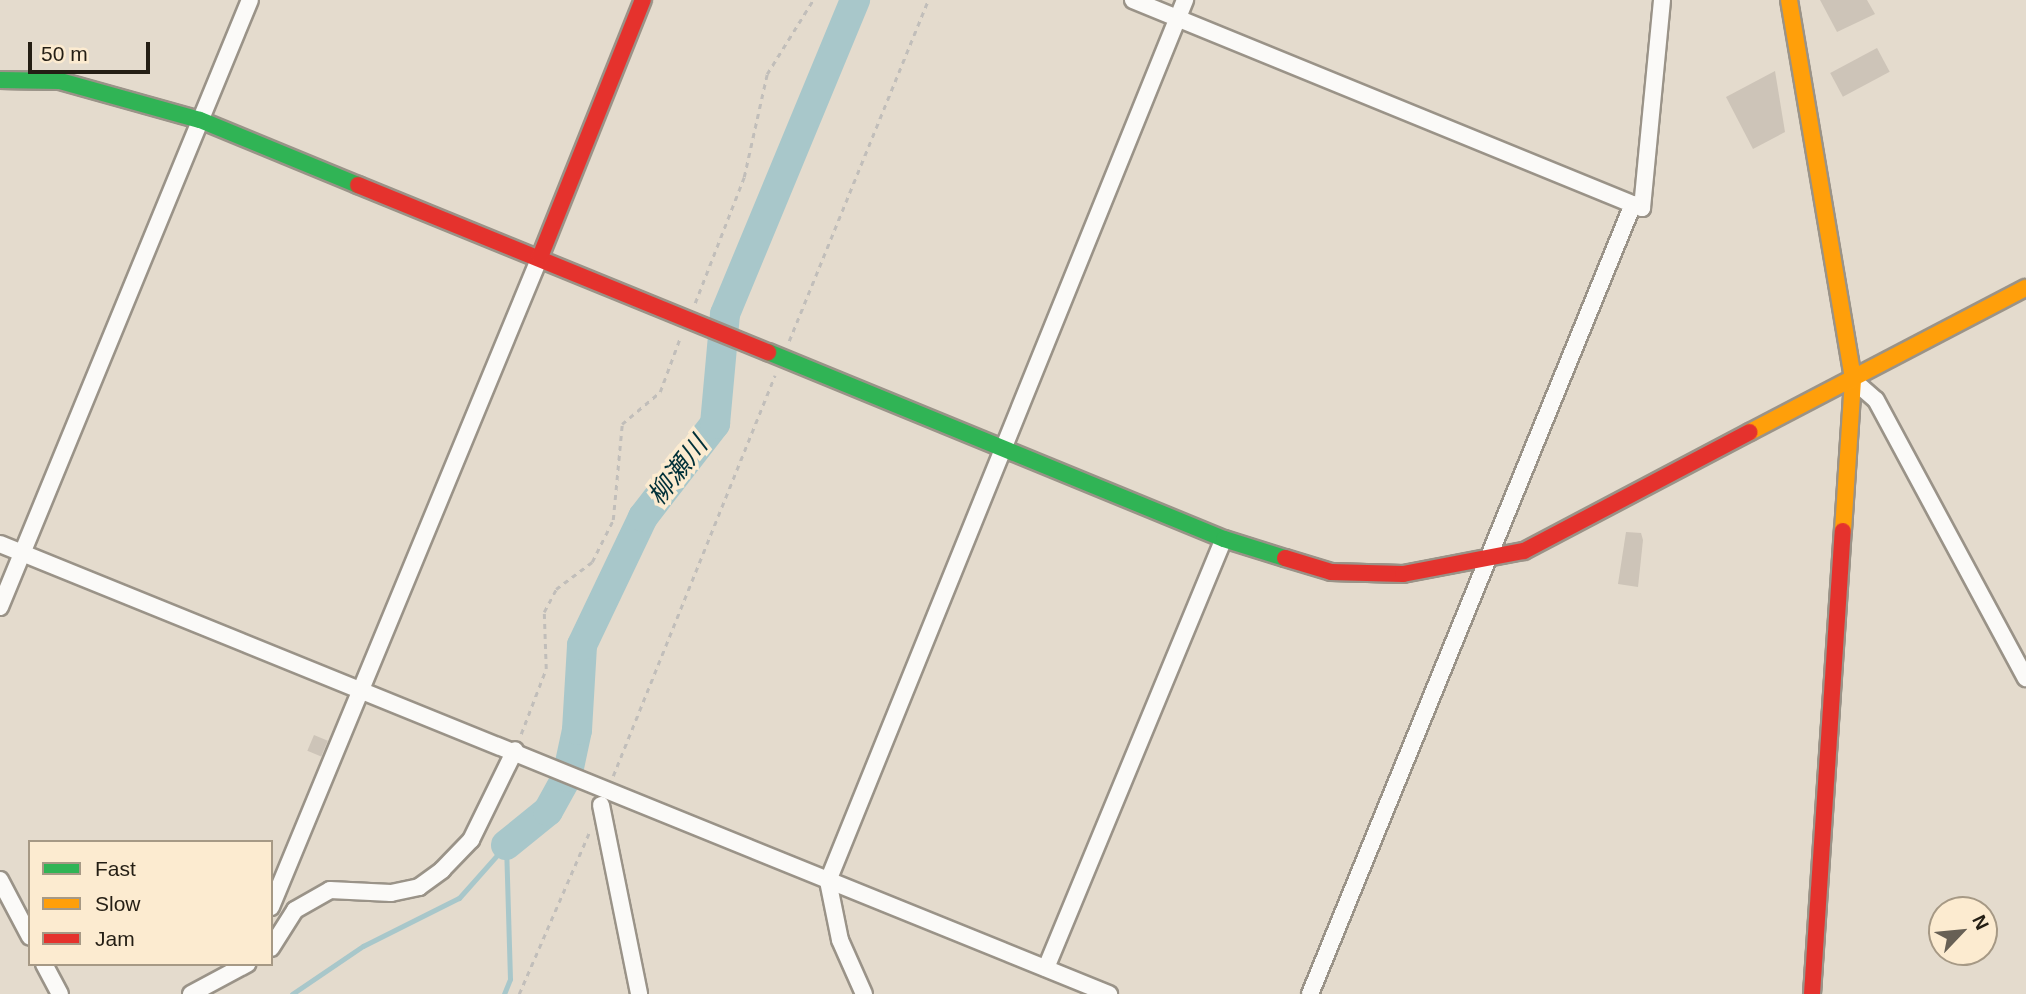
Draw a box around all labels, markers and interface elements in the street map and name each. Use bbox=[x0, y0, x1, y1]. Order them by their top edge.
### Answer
scale bar bbox=[32, 28, 154, 72]
text: 50 m bbox=[41, 42, 88, 65]
water label: 柳瀬川 bbox=[642, 431, 714, 511]
legend bbox=[28, 840, 273, 966]
text: Fast bbox=[95, 857, 136, 880]
text: Slow bbox=[95, 892, 141, 915]
north arrow bbox=[1928, 896, 1998, 966]
text: N bbox=[1968, 912, 1993, 933]
text: Jam bbox=[95, 927, 135, 950]

